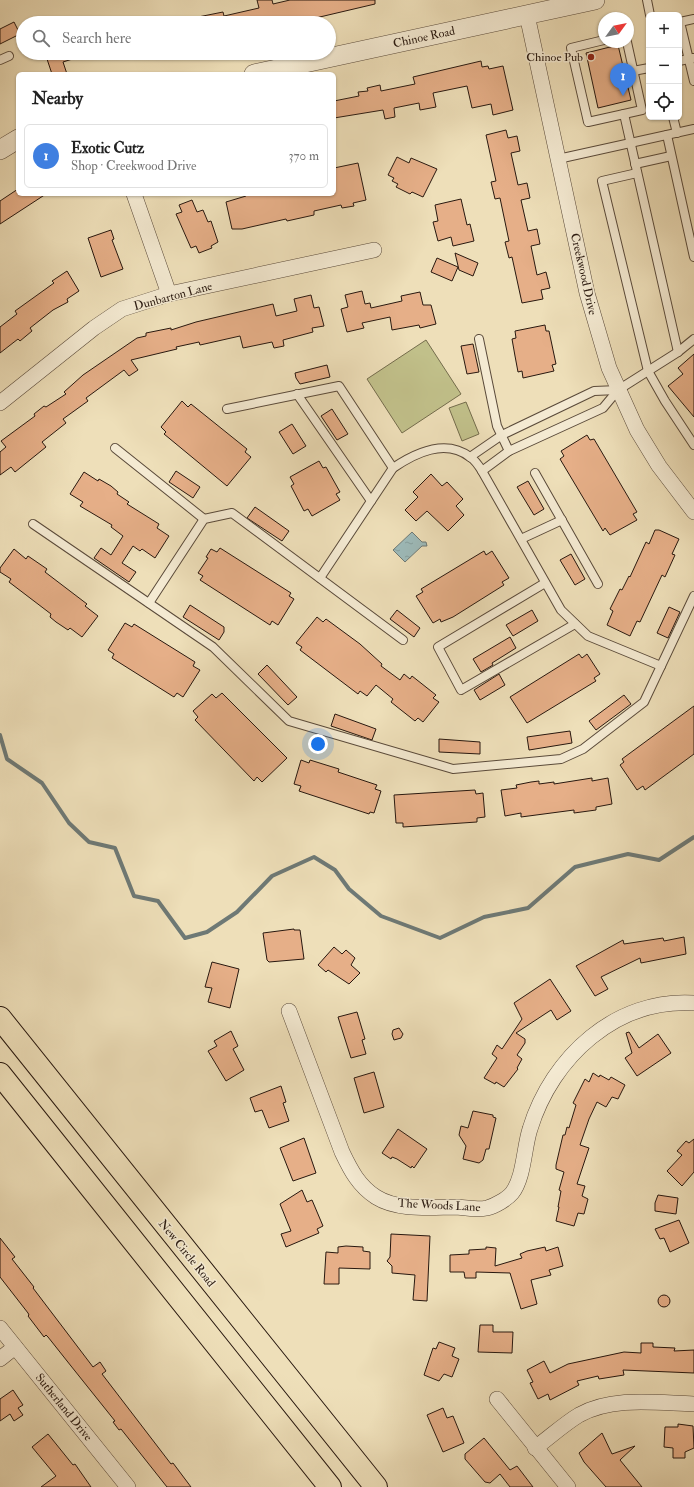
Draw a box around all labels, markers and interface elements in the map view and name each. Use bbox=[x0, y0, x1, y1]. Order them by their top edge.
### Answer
north arrow bbox=[598, 12, 634, 48]
map controls bbox=[646, 12, 682, 120]
button: + bbox=[646, 12, 682, 48]
search box bbox=[16, 16, 336, 60]
street label: Chinoe Road bbox=[392, 24, 456, 51]
icon: search bbox=[30, 27, 52, 49]
text: Search here bbox=[62, 29, 131, 48]
button: − bbox=[646, 48, 682, 84]
place label: Chinoe Pub bbox=[526, 50, 583, 65]
marker: Chinoe Pub bbox=[586, 52, 596, 62]
pin: 1 bbox=[610, 63, 636, 96]
button: locate bbox=[646, 84, 682, 120]
text: Nearby bbox=[32, 88, 83, 109]
text: Exotic Cutz bbox=[71, 139, 144, 158]
text: 1 bbox=[44, 148, 48, 164]
text: 370 m bbox=[289, 148, 319, 164]
text: Shop · Creekwood Drive bbox=[71, 158, 196, 174]
street label: Creekwood Drive bbox=[567, 232, 600, 317]
street label: Dunbarton Lane bbox=[132, 279, 214, 314]
your location bbox=[308, 734, 328, 754]
street label: The Woods Lane bbox=[397, 1196, 481, 1215]
street label: New Circle Road bbox=[155, 1217, 218, 1290]
street label: Sutherland Drive bbox=[32, 1371, 95, 1444]

